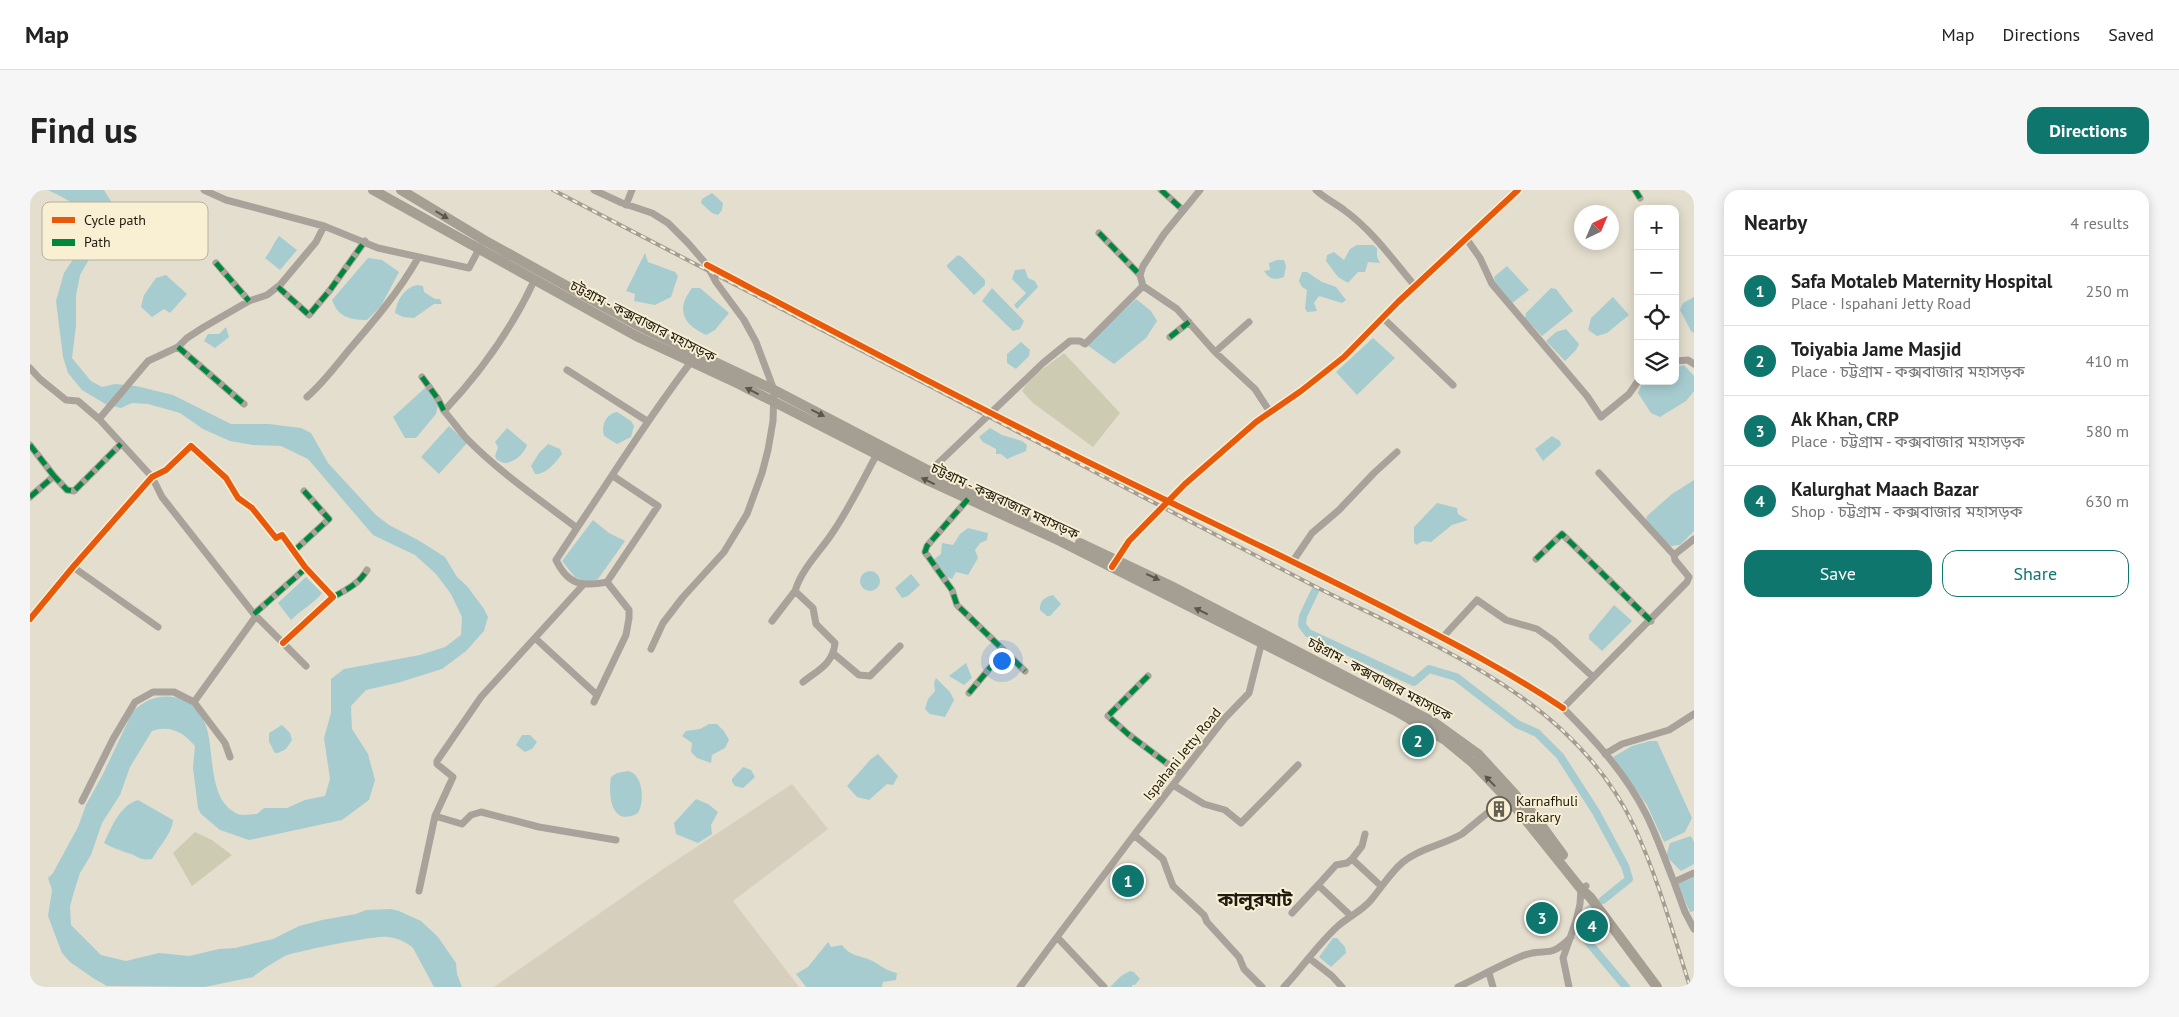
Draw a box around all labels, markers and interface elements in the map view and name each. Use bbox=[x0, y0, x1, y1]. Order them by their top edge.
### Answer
text: Map bbox=[25, 19, 69, 50]
text: Map bbox=[1942, 23, 1974, 46]
text: Directions bbox=[2002, 23, 2080, 46]
text: Saved bbox=[2108, 23, 2154, 46]
text: Find us bbox=[30, 107, 138, 153]
button: Directions bbox=[2027, 107, 2149, 154]
legend bbox=[42, 202, 208, 260]
north arrow bbox=[1574, 205, 1619, 250]
map controls bbox=[1634, 205, 1679, 385]
button: + bbox=[1634, 205, 1679, 250]
text: Nearby bbox=[1744, 209, 1807, 236]
text: Cycle path bbox=[84, 211, 146, 229]
one-way arrow bbox=[436, 211, 449, 220]
text: 4 results bbox=[2070, 213, 2129, 233]
text: Path bbox=[84, 233, 111, 251]
button: − bbox=[1634, 250, 1679, 295]
text: Safa Motaleb Maternity Hospital bbox=[1791, 269, 2052, 293]
street label: চট্টগ্রাম - কক্সবাজার মহাসড়ক bbox=[566, 276, 720, 366]
text: 1 bbox=[1755, 281, 1765, 301]
text: 250 m bbox=[2086, 281, 2129, 301]
text: Place · Ispahani Jetty Road bbox=[1791, 293, 1971, 313]
button: locate bbox=[1634, 295, 1679, 340]
text: Toiyabia Jame Masjid bbox=[1791, 337, 1961, 361]
button: layers bbox=[1634, 340, 1679, 385]
text: 2 bbox=[1755, 351, 1765, 371]
text: 410 m bbox=[2086, 351, 2129, 371]
text: Place · চট্টগ্রাম - কক্সবাজার মহাসড়ক bbox=[1791, 361, 2025, 381]
one-way arrow bbox=[745, 387, 759, 395]
text: Ak Khan, CRP bbox=[1791, 407, 1899, 431]
one-way arrow bbox=[811, 409, 825, 417]
text: 3 bbox=[1755, 421, 1765, 441]
text: 580 m bbox=[2086, 421, 2129, 441]
text: Place · চট্টগ্রাম - কক্সবাজার মহাসড়ক bbox=[1791, 431, 2025, 451]
street label: চট্টগ্রাম - কক্সবাজার মহাসড়ক bbox=[927, 458, 1082, 544]
one-way arrow bbox=[921, 476, 935, 484]
text: Kalurghat Maach Bazar bbox=[1791, 477, 1979, 501]
text: 4 bbox=[1755, 491, 1765, 511]
text: 630 m bbox=[2086, 491, 2129, 511]
text: Shop · চট্টগ্রাম - কক্সবাজার মহাসড়ক bbox=[1791, 501, 2023, 521]
button: Save bbox=[1744, 550, 1932, 597]
button: Share bbox=[1942, 550, 2129, 597]
one-way arrow bbox=[1146, 573, 1160, 581]
one-way arrow bbox=[1194, 607, 1208, 615]
street label: চট্টগ্রাম - কক্সবাজার মহাসড়ক bbox=[1304, 633, 1456, 725]
your location bbox=[989, 648, 1015, 674]
street label: Ispahani Jetty Road bbox=[1139, 704, 1225, 804]
pin: 2 bbox=[1402, 722, 1434, 760]
one-way arrow bbox=[1484, 776, 1496, 788]
place label: Karnafhuli Brakary bbox=[1516, 792, 1578, 826]
building icon: Karnafhuli Brakary bbox=[1486, 796, 1512, 822]
pin: 1 bbox=[1112, 862, 1144, 900]
district label: কালুরঘাট bbox=[1217, 887, 1293, 911]
pin: 3 bbox=[1526, 899, 1558, 937]
pin: 4 bbox=[1576, 907, 1608, 945]

